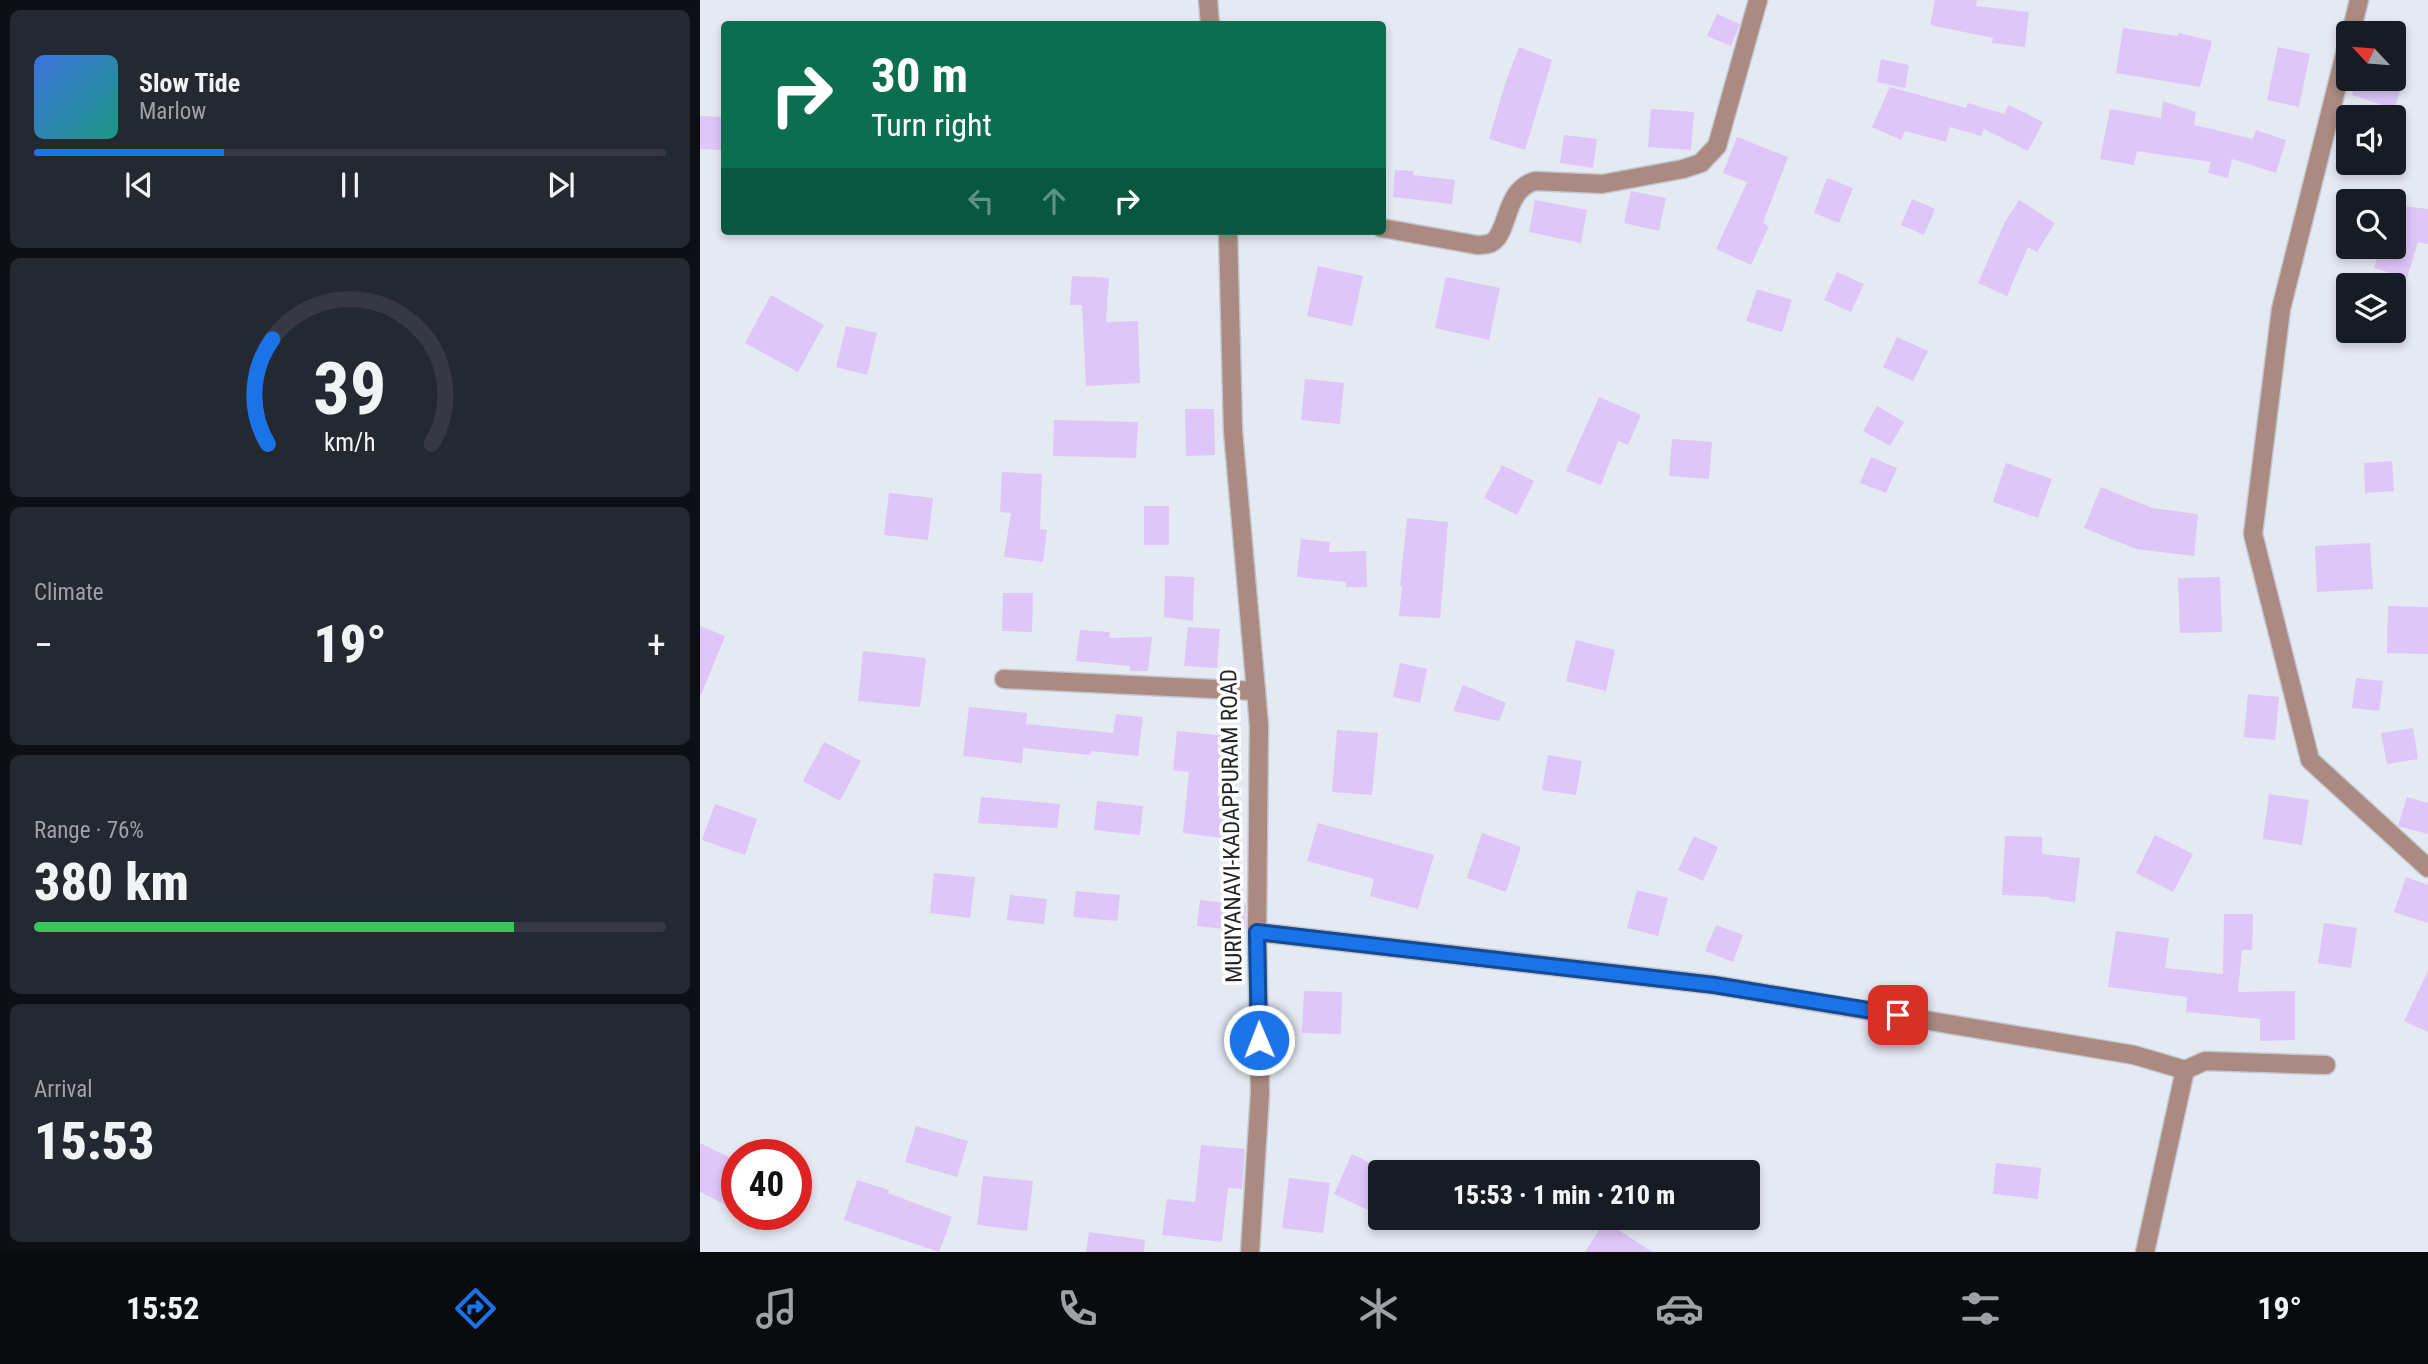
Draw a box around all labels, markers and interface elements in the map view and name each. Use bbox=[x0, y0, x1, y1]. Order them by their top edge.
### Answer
north arrow bbox=[2336, 21, 2406, 91]
map controls bbox=[2336, 21, 2406, 343]
text: 30 m bbox=[871, 47, 968, 104]
icon: right bbox=[756, 49, 847, 140]
text: Slow Tide bbox=[139, 68, 240, 98]
text: Marlow bbox=[139, 98, 206, 125]
button: sound bbox=[2336, 105, 2406, 175]
text: Turn right bbox=[871, 106, 992, 144]
icon: previous bbox=[120, 166, 158, 204]
icon: pause bbox=[331, 166, 369, 204]
icon: next bbox=[542, 166, 580, 204]
icon: left bbox=[962, 182, 1000, 220]
icon: ahead bbox=[1035, 182, 1073, 220]
icon: right bbox=[1108, 182, 1146, 220]
button: search bbox=[2336, 189, 2406, 259]
button: layers bbox=[2336, 273, 2406, 343]
text: 39 bbox=[313, 346, 387, 432]
text: km/h bbox=[324, 427, 376, 456]
text: Climate bbox=[34, 579, 104, 606]
text: 19° bbox=[313, 614, 387, 675]
text: − bbox=[34, 623, 53, 667]
text: + bbox=[647, 623, 666, 667]
street label: MURIYANAVI-KADAPPURAM ROAD bbox=[1215, 669, 1248, 983]
text: Range · 76% bbox=[34, 817, 144, 844]
text: 380 km bbox=[34, 852, 189, 913]
pin bbox=[1868, 985, 1928, 1045]
icon: arrive bbox=[1879, 996, 1917, 1034]
position arrow bbox=[1222, 1003, 1296, 1077]
text: Arrival bbox=[34, 1076, 93, 1103]
text: 15:53 bbox=[34, 1111, 154, 1172]
speed limit sign: 40 bbox=[721, 1139, 812, 1230]
text: 15:53 · 1 min · 210 m bbox=[1453, 1180, 1675, 1210]
icon: directions bbox=[451, 1284, 500, 1333]
icon: music bbox=[752, 1284, 801, 1333]
icon: phone bbox=[1053, 1284, 1102, 1333]
icon: climate bbox=[1354, 1284, 1403, 1333]
icon: car bbox=[1655, 1284, 1704, 1333]
icon: filters bbox=[1956, 1284, 2005, 1333]
text: 15:52 bbox=[126, 1289, 199, 1327]
text: 19° bbox=[2257, 1289, 2302, 1327]

